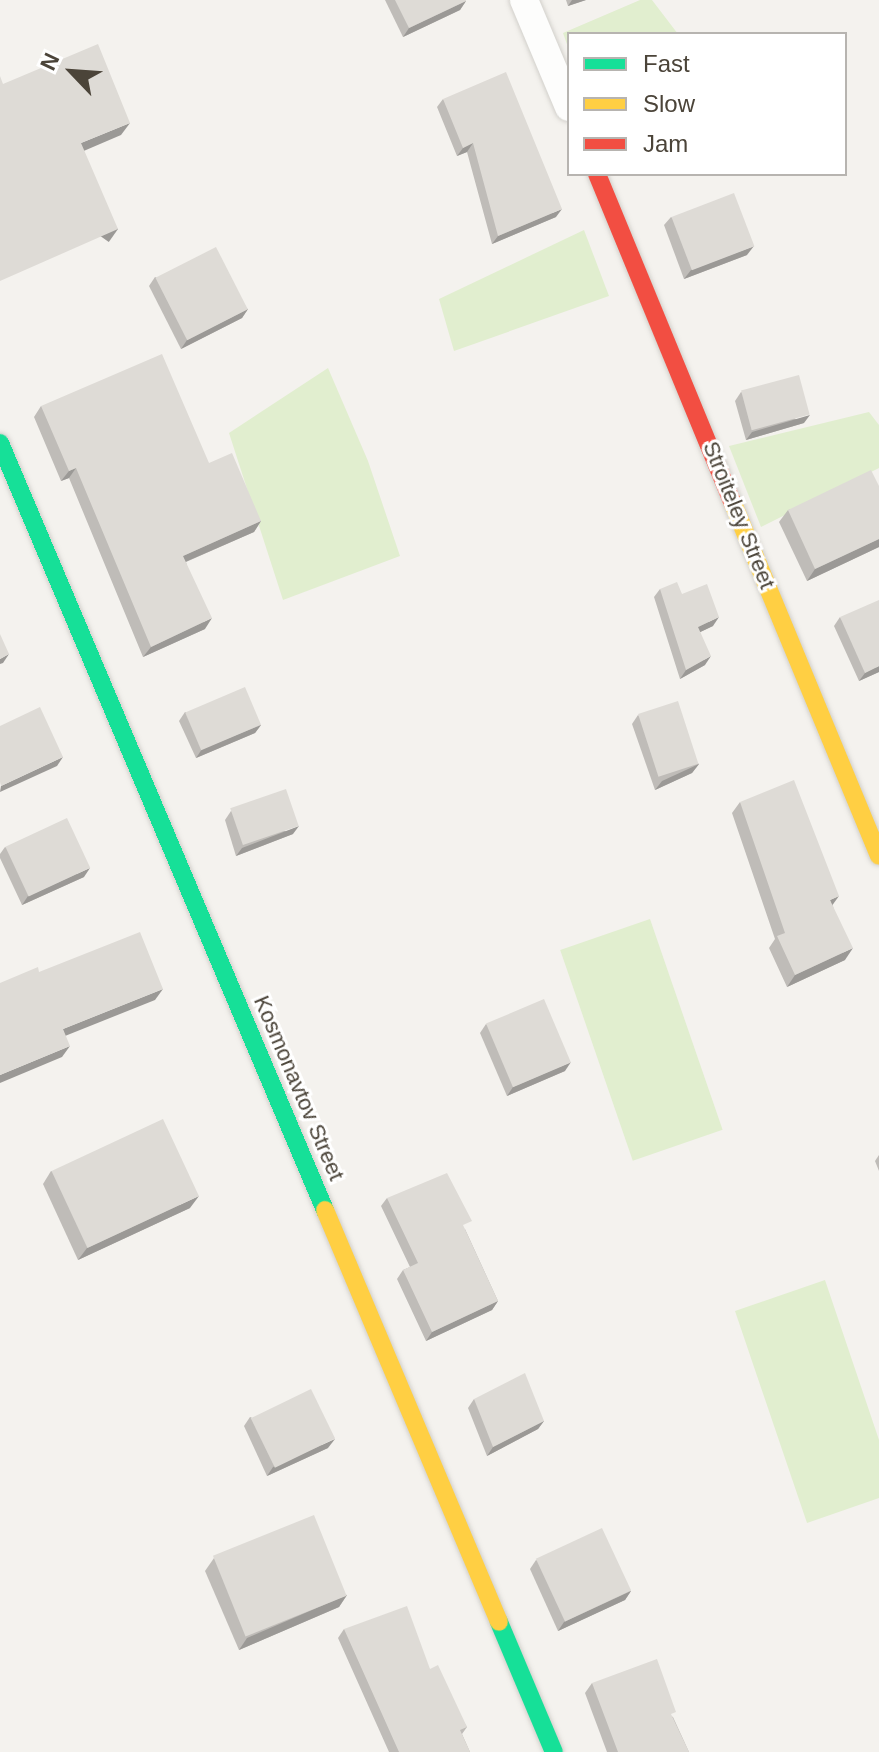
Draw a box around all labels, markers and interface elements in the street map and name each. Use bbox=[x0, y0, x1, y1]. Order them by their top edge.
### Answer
north arrow bbox=[32, 32, 112, 112]
legend bbox=[567, 32, 847, 176]
text: N bbox=[35, 49, 64, 74]
text: Fast bbox=[643, 50, 690, 77]
text: Slow bbox=[643, 90, 695, 117]
text: Jam bbox=[643, 130, 688, 157]
street label: Stroiteley Street bbox=[697, 437, 781, 593]
street label: Kosmonavtov Street bbox=[248, 992, 350, 1184]

